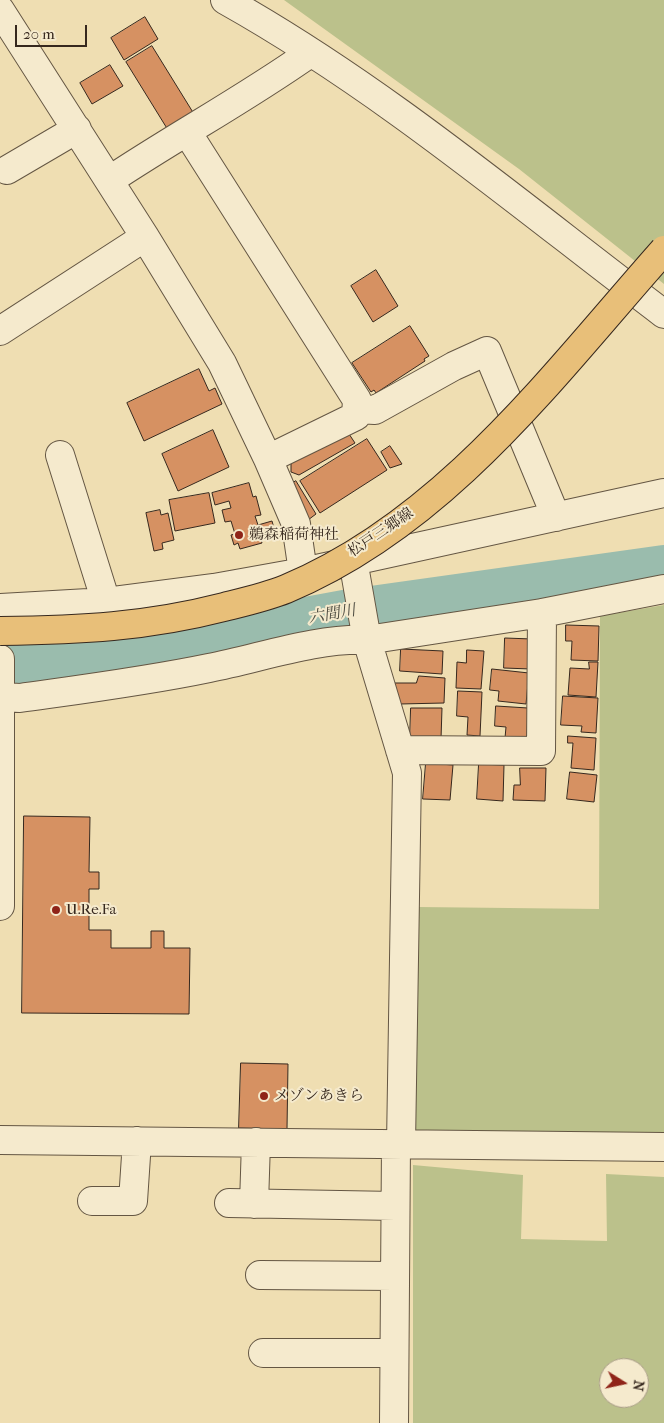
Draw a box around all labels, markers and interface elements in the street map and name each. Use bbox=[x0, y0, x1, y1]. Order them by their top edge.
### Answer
scale bar bbox=[18, 15, 90, 47]
text: 20 m bbox=[23, 25, 55, 43]
street label: 松戸三郷線 bbox=[345, 505, 417, 561]
place label: 鵜森稲荷神社 bbox=[249, 526, 339, 544]
marker: 鵜森稲荷神社 bbox=[233, 529, 245, 541]
water label: 六間川 bbox=[307, 601, 357, 629]
place label: U.Re.Fa bbox=[66, 901, 116, 919]
marker: U.Re.Fa bbox=[50, 904, 62, 916]
place label: メゾンあきら bbox=[274, 1087, 364, 1105]
marker: メゾンあきら bbox=[258, 1090, 270, 1102]
north arrow bbox=[599, 1358, 649, 1408]
text: N bbox=[629, 1379, 648, 1392]

